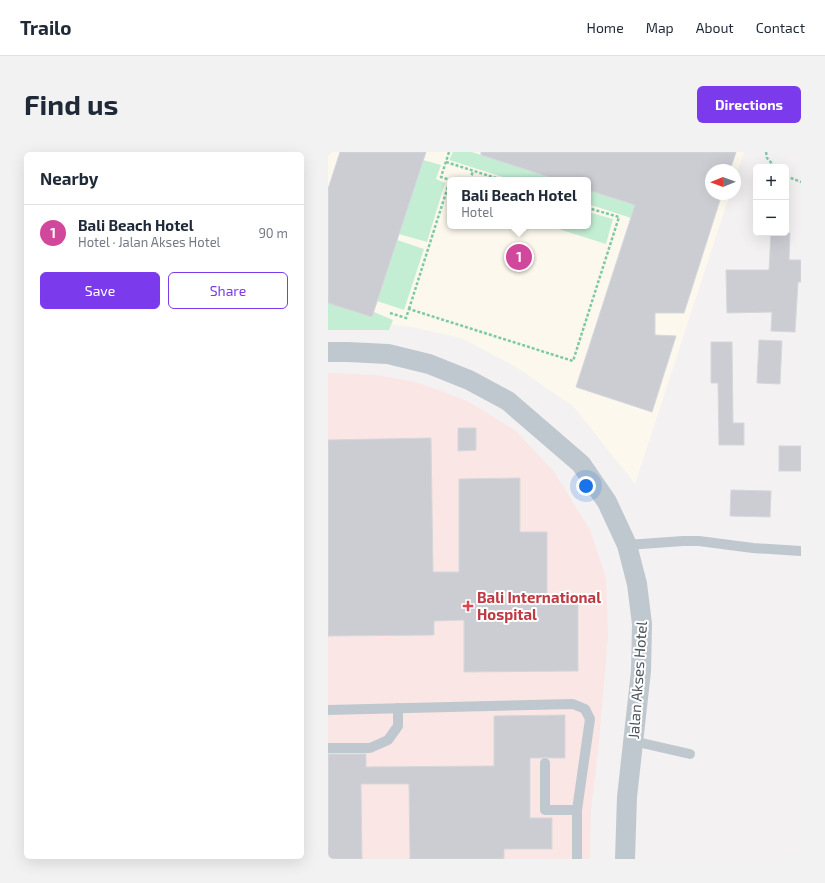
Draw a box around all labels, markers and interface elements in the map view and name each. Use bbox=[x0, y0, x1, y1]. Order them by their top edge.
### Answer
text: Trailo bbox=[20, 16, 72, 39]
text: Home bbox=[587, 19, 624, 36]
text: Map bbox=[646, 19, 674, 36]
text: About bbox=[696, 19, 734, 36]
text: Contact bbox=[756, 19, 805, 36]
button: Directions bbox=[697, 86, 801, 123]
text: Find us bbox=[24, 87, 118, 121]
north arrow bbox=[705, 164, 741, 200]
map controls bbox=[753, 164, 789, 236]
button: + bbox=[753, 164, 789, 200]
text: Nearby bbox=[40, 168, 98, 188]
popup bbox=[447, 177, 591, 229]
text: Bali Beach Hotel bbox=[461, 186, 577, 204]
button: − bbox=[753, 200, 789, 236]
text: Hotel bbox=[461, 204, 493, 220]
text: Bali Beach Hotel bbox=[78, 216, 194, 234]
text: 1 bbox=[50, 225, 56, 241]
text: 90 m bbox=[258, 225, 288, 241]
text: Hotel · Jalan Akses Hotel bbox=[78, 234, 220, 250]
pin: 1 bbox=[506, 242, 532, 272]
button: Save bbox=[40, 272, 160, 309]
button: Share bbox=[168, 272, 288, 309]
your location bbox=[576, 476, 596, 496]
place label: Bali International Hospital bbox=[477, 588, 601, 623]
marker: Bali International Hospital bbox=[462, 600, 474, 612]
street label: Jalan Akses Hotel bbox=[624, 620, 650, 740]

